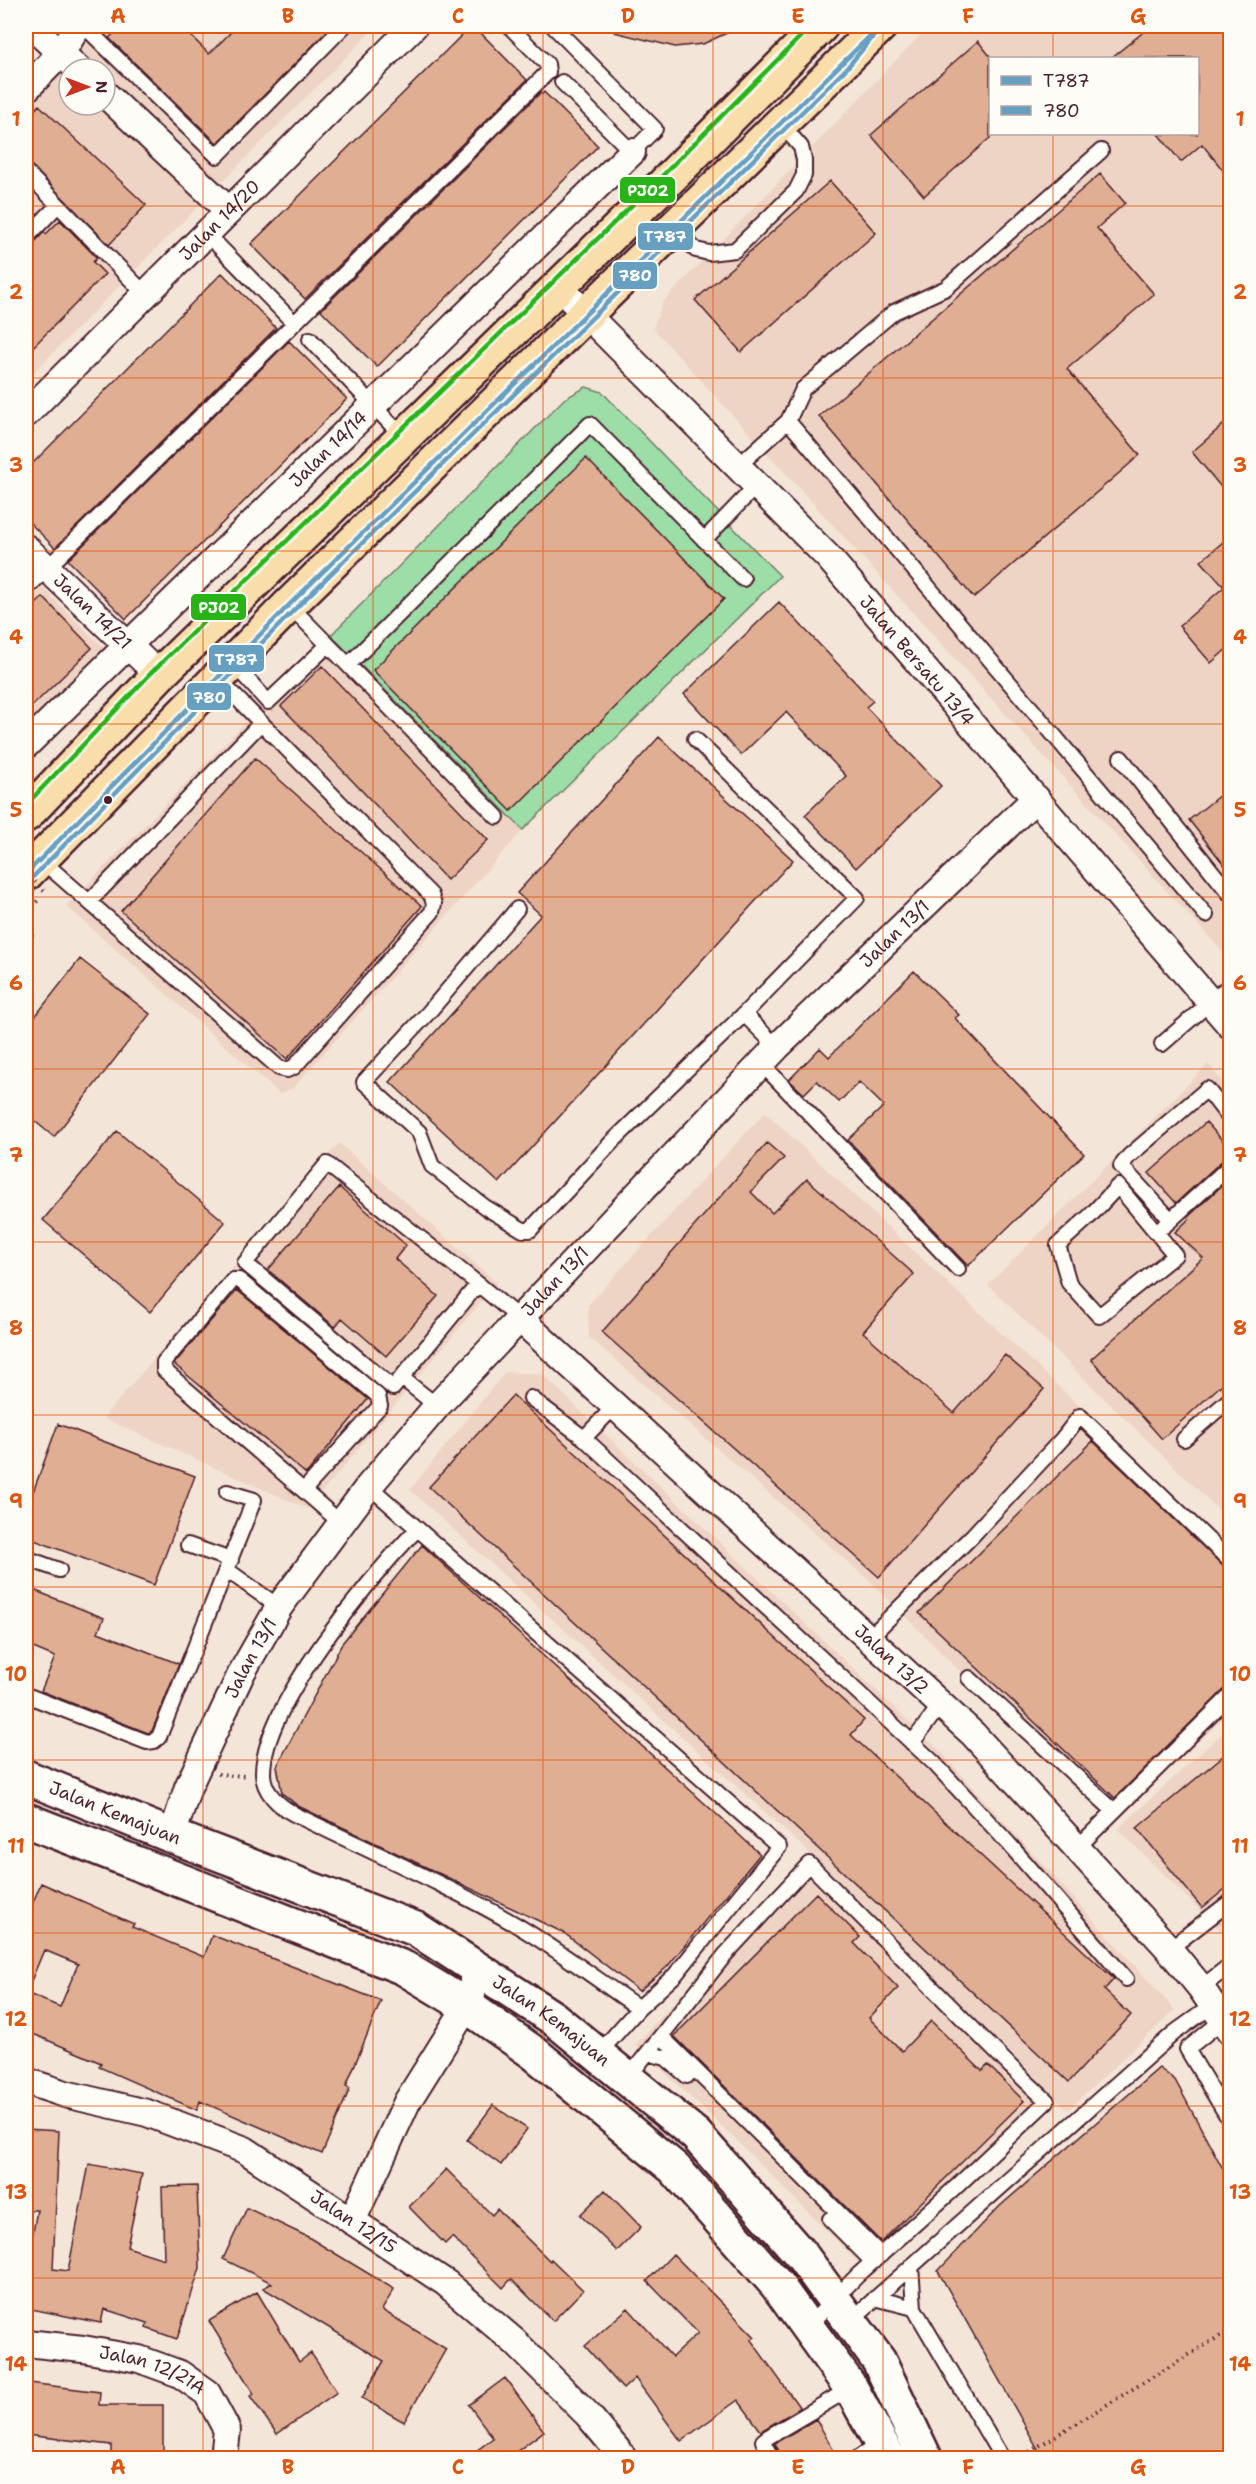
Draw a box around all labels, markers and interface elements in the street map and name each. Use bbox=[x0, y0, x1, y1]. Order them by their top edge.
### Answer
text: A bbox=[110, 3, 126, 29]
text: B bbox=[282, 3, 294, 29]
text: C bbox=[452, 3, 464, 29]
text: D bbox=[621, 3, 635, 29]
text: E bbox=[791, 3, 805, 29]
text: F bbox=[962, 3, 974, 29]
text: G bbox=[1130, 3, 1146, 29]
north arrow bbox=[57, 57, 117, 117]
legend bbox=[989, 57, 1199, 135]
text: T787 bbox=[1043, 69, 1090, 93]
text: N bbox=[91, 81, 112, 93]
text: 780 bbox=[1043, 99, 1080, 123]
text: 1 bbox=[11, 106, 21, 132]
text: 1 bbox=[1235, 106, 1245, 132]
street label: Jalan 14/20 bbox=[174, 175, 265, 266]
line badge: PJ02 bbox=[619, 176, 676, 204]
text: PJ02 bbox=[627, 180, 669, 201]
line badge: T787 bbox=[637, 222, 694, 251]
text: T787 bbox=[643, 226, 687, 247]
line badge: 780 bbox=[612, 261, 658, 290]
text: 780 bbox=[618, 265, 652, 286]
text: 2 bbox=[9, 279, 23, 305]
text: 2 bbox=[1233, 279, 1247, 305]
street label: Jalan 14/14 bbox=[284, 406, 373, 493]
text: 3 bbox=[9, 452, 23, 478]
text: 3 bbox=[1233, 452, 1247, 478]
street label: Jalan 14/21 bbox=[48, 568, 137, 655]
street label: Jalan Bersatu 13/4 bbox=[854, 590, 980, 731]
line badge: PJ02 bbox=[190, 593, 247, 621]
text: PJ02 bbox=[198, 597, 240, 618]
text: 4 bbox=[9, 624, 23, 650]
text: 4 bbox=[1233, 624, 1247, 650]
line badge: T787 bbox=[208, 644, 265, 673]
text: T787 bbox=[214, 649, 258, 670]
line badge: 780 bbox=[186, 682, 232, 711]
text: 780 bbox=[192, 687, 226, 708]
unlabelled marker bbox=[102, 794, 114, 806]
text: 5 bbox=[10, 797, 22, 823]
text: 5 bbox=[1234, 797, 1246, 823]
street label: Jalan 13/1 bbox=[855, 895, 935, 973]
text: 6 bbox=[9, 970, 23, 996]
text: 6 bbox=[1233, 970, 1247, 996]
text: 7 bbox=[9, 1142, 23, 1168]
text: 7 bbox=[1233, 1142, 1247, 1168]
street label: Jalan 13/1 bbox=[516, 1241, 594, 1322]
text: 8 bbox=[9, 1315, 23, 1341]
text: 8 bbox=[1233, 1315, 1247, 1341]
text: 9 bbox=[9, 1488, 23, 1514]
text: 9 bbox=[1233, 1488, 1247, 1514]
street label: Jalan 13/1 bbox=[219, 1613, 282, 1702]
street label: Jalan 13/2 bbox=[849, 1619, 934, 1700]
text: 10 bbox=[5, 1661, 27, 1687]
text: 10 bbox=[1229, 1661, 1251, 1687]
street label: Jalan Kemajuan bbox=[46, 1776, 184, 1850]
text: 11 bbox=[7, 1833, 25, 1859]
text: 11 bbox=[1231, 1833, 1249, 1859]
street label: Jalan Kemajuan bbox=[488, 1970, 615, 2072]
text: 12 bbox=[5, 2006, 27, 2032]
text: 12 bbox=[1229, 2006, 1251, 2032]
text: 13 bbox=[5, 2179, 27, 2205]
text: 13 bbox=[1229, 2179, 1251, 2205]
street label: Jalan 12/15 bbox=[305, 2184, 401, 2259]
street label: Jalan 12/21A bbox=[97, 2340, 210, 2400]
text: 14 bbox=[5, 2351, 27, 2377]
text: 14 bbox=[1229, 2351, 1251, 2377]
text: A bbox=[110, 2454, 126, 2480]
text: B bbox=[282, 2454, 294, 2480]
text: C bbox=[452, 2454, 464, 2480]
text: D bbox=[621, 2454, 635, 2480]
text: E bbox=[791, 2454, 805, 2480]
text: F bbox=[962, 2454, 974, 2480]
text: G bbox=[1130, 2454, 1146, 2480]

